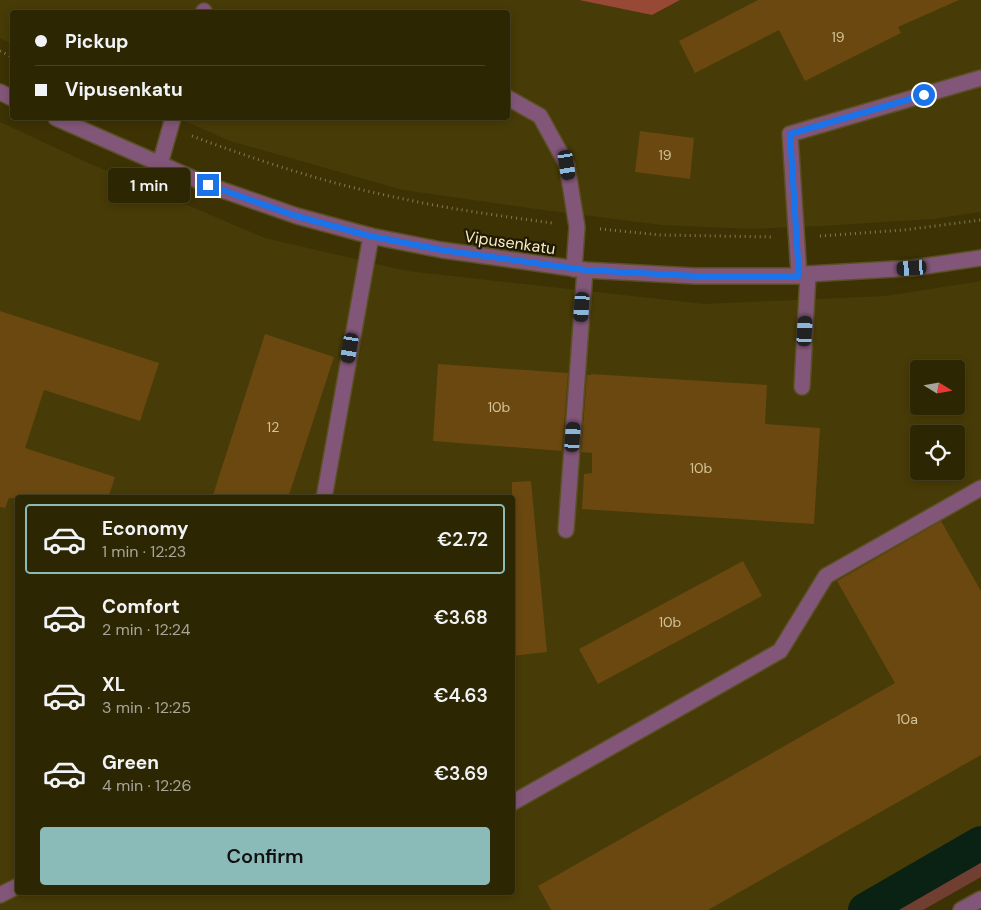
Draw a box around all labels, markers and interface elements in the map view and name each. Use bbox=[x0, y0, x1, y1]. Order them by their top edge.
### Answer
house number: 19 bbox=[831, 28, 845, 46]
text: Pickup bbox=[65, 29, 129, 54]
text: Vipusenkatu bbox=[65, 77, 183, 102]
route start bbox=[913, 84, 935, 106]
house number: 19 bbox=[658, 146, 672, 164]
car bbox=[557, 149, 576, 181]
callout: 1 min bbox=[108, 168, 190, 202]
route end bbox=[197, 174, 219, 196]
text: 1 min bbox=[130, 175, 168, 196]
street label: Vipusenkatu bbox=[463, 226, 557, 259]
car bbox=[896, 259, 927, 277]
car bbox=[573, 292, 590, 322]
car bbox=[796, 316, 813, 346]
car bbox=[340, 332, 359, 364]
north arrow bbox=[910, 360, 965, 415]
map controls bbox=[910, 360, 965, 480]
house number: 10b bbox=[488, 398, 511, 416]
house number: 12 bbox=[267, 418, 279, 436]
car bbox=[564, 422, 581, 452]
button: locate bbox=[910, 425, 965, 480]
house number: 10b bbox=[690, 459, 713, 477]
text: Economy bbox=[102, 516, 189, 541]
icon: car bbox=[42, 517, 87, 562]
text: €2.72 bbox=[437, 527, 488, 552]
text: 1 min · 12:23 bbox=[102, 541, 186, 562]
text: Comfort bbox=[102, 594, 180, 619]
icon: car bbox=[42, 595, 87, 640]
text: €3.68 bbox=[434, 605, 488, 630]
house number: 10b bbox=[659, 613, 682, 631]
text: 2 min · 12:24 bbox=[102, 619, 191, 640]
text: XL bbox=[102, 672, 125, 697]
icon: car bbox=[42, 673, 87, 718]
text: €4.63 bbox=[434, 683, 488, 708]
text: 3 min · 12:25 bbox=[102, 697, 191, 718]
house number: 10a bbox=[896, 710, 918, 728]
text: Green bbox=[102, 750, 159, 775]
icon: car bbox=[42, 751, 87, 796]
text: €3.69 bbox=[434, 761, 488, 786]
text: 4 min · 12:26 bbox=[102, 775, 192, 796]
button: Confirm bbox=[40, 827, 490, 885]

